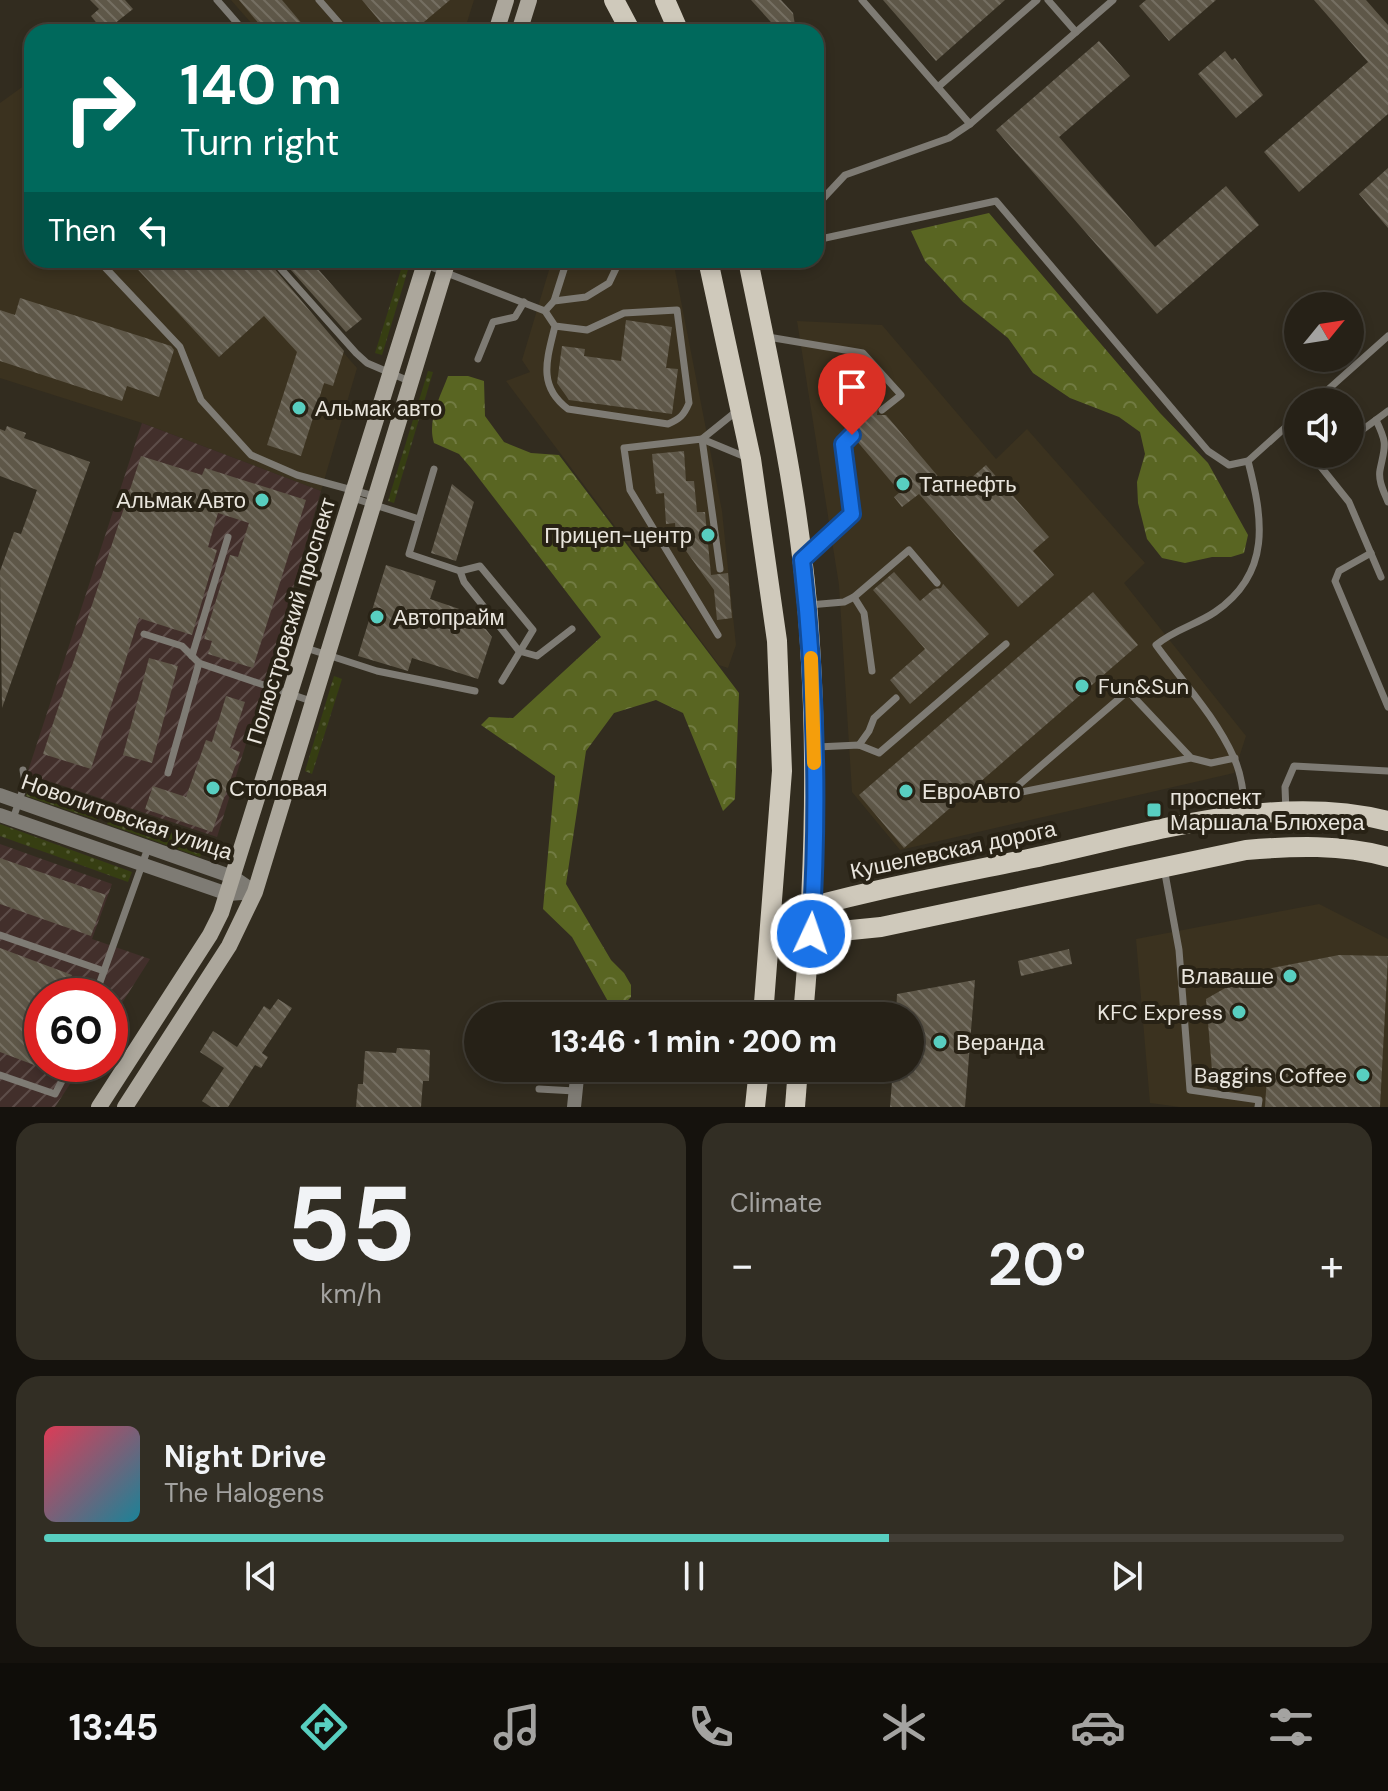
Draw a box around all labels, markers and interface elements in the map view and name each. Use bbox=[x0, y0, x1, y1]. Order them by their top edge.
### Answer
text: 140 m bbox=[180, 48, 342, 121]
icon: right bbox=[48, 56, 152, 160]
text: Turn right bbox=[180, 119, 339, 166]
icon: left bbox=[132, 208, 176, 252]
text: Then bbox=[48, 211, 116, 250]
north arrow bbox=[1284, 292, 1364, 372]
map controls bbox=[1284, 292, 1364, 468]
pin bbox=[818, 353, 886, 435]
icon: arrive bbox=[830, 365, 874, 409]
button: sound bbox=[1284, 388, 1364, 468]
place label: Альмак авто bbox=[315, 394, 442, 423]
marker: Альмак авто bbox=[290, 399, 308, 417]
place label: Татнефть bbox=[919, 470, 1017, 499]
marker: Татнефть bbox=[894, 475, 912, 493]
place label: Альмак Авто bbox=[116, 486, 246, 515]
marker: Альмак Авто bbox=[253, 491, 271, 509]
street label: Полюстровский проспект bbox=[240, 494, 342, 748]
place label: Прицеп-центр bbox=[544, 521, 692, 550]
marker: Прицеп-центр bbox=[699, 526, 717, 544]
place label: Автопрайм bbox=[393, 603, 505, 632]
marker: Автопрайм bbox=[368, 608, 386, 626]
place label: Fun&Sun bbox=[1098, 672, 1189, 701]
marker: Fun&Sun bbox=[1073, 677, 1091, 695]
street label: Новолитовская улица bbox=[18, 767, 237, 867]
place label: Столовая bbox=[229, 774, 327, 803]
place label: ЕвроАвто bbox=[922, 777, 1021, 806]
marker: Столовая bbox=[204, 779, 222, 797]
marker: ЕвроАвто bbox=[897, 782, 915, 800]
place label: проспект Маршала Блюхера bbox=[1170, 783, 1365, 837]
marker: проспект Маршала Блюхера bbox=[1145, 801, 1163, 819]
street label: Кушелевская дорога bbox=[847, 814, 1059, 886]
position arrow bbox=[769, 892, 853, 976]
place label: Влаваше bbox=[1181, 962, 1274, 991]
marker: Влаваше bbox=[1281, 967, 1299, 985]
speed limit sign: 60 bbox=[24, 978, 128, 1082]
place label: KFC Express bbox=[1097, 998, 1223, 1027]
marker: KFC Express bbox=[1230, 1003, 1248, 1021]
text: 13:46 · 1 min · 200 m bbox=[551, 1022, 837, 1061]
place label: Веранда bbox=[956, 1028, 1045, 1057]
marker: Веранда bbox=[931, 1033, 949, 1051]
place label: Baggins Coffee bbox=[1194, 1061, 1347, 1090]
marker: Baggins Coffee bbox=[1354, 1066, 1372, 1084]
text: 55 bbox=[286, 1157, 416, 1292]
text: Climate bbox=[730, 1186, 822, 1220]
text: 20° bbox=[988, 1225, 1086, 1304]
text: − bbox=[730, 1236, 754, 1294]
text: + bbox=[1320, 1236, 1344, 1294]
text: km/h bbox=[320, 1277, 382, 1311]
text: Night Drive bbox=[164, 1437, 327, 1476]
text: The Halogens bbox=[164, 1476, 324, 1510]
icon: previous bbox=[239, 1554, 283, 1598]
icon: pause bbox=[672, 1554, 716, 1598]
icon: next bbox=[1105, 1554, 1149, 1598]
icon: directions bbox=[296, 1699, 352, 1755]
icon: music bbox=[489, 1699, 545, 1755]
icon: phone bbox=[683, 1699, 739, 1755]
icon: climate bbox=[876, 1699, 932, 1755]
icon: car bbox=[1070, 1699, 1126, 1755]
icon: filters bbox=[1263, 1699, 1319, 1755]
text: 13:45 bbox=[69, 1704, 158, 1751]

